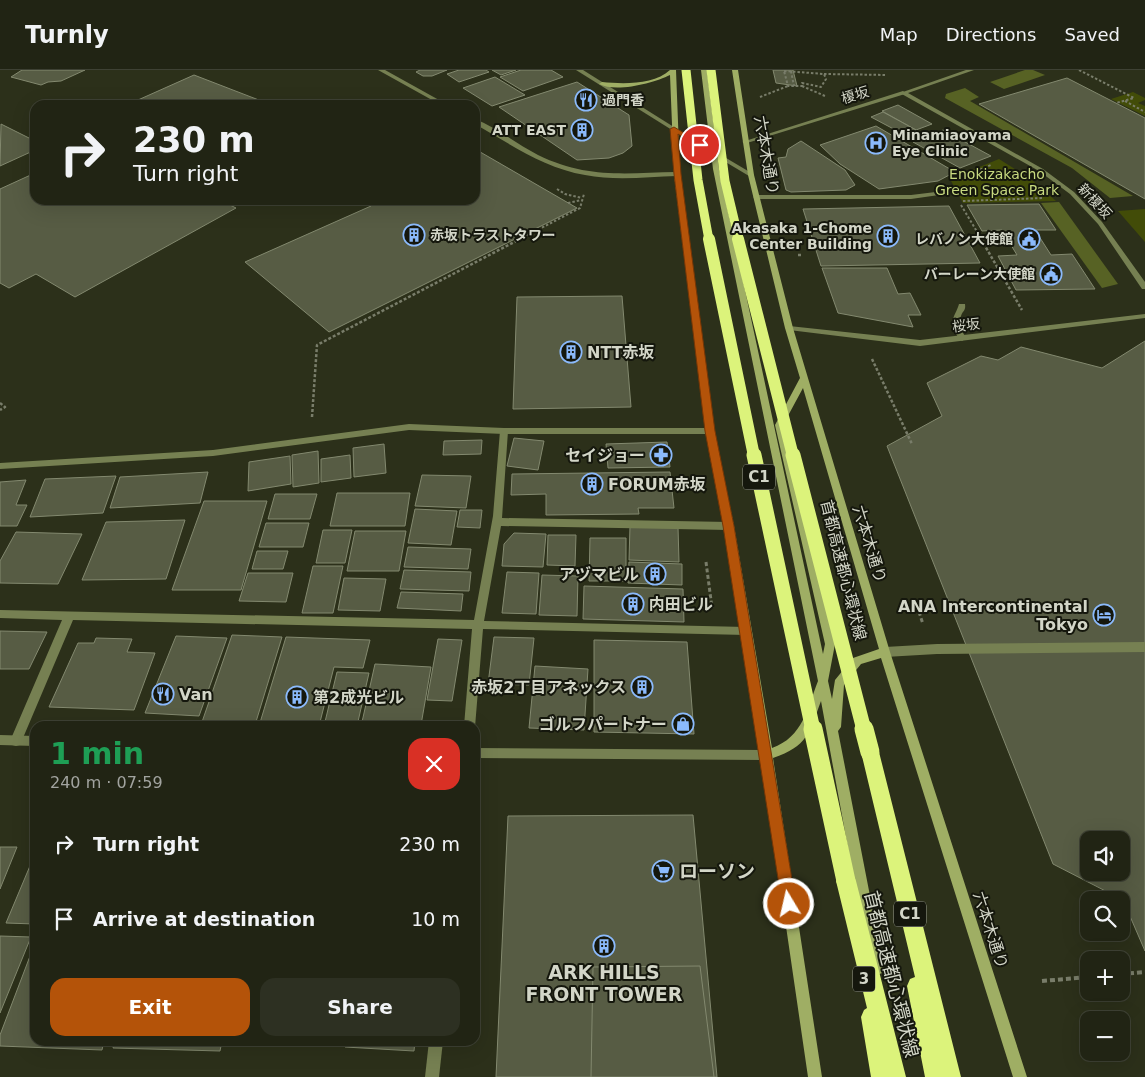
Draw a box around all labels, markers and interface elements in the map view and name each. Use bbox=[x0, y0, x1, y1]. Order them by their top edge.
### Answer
text: Turnly bbox=[25, 21, 109, 49]
text: Map bbox=[880, 24, 918, 45]
text: Directions bbox=[946, 24, 1036, 45]
text: Saved bbox=[1064, 24, 1120, 45]
street label: 榎坂 bbox=[839, 83, 871, 107]
restaurant icon: 過門香 bbox=[574, 88, 598, 112]
place label: 過門香 bbox=[602, 92, 644, 108]
street label: 六本木通り bbox=[750, 114, 783, 196]
building icon: ATT EAST bbox=[570, 118, 594, 142]
icon: right bbox=[50, 120, 115, 185]
text: 230 m bbox=[133, 120, 255, 160]
place label: ATT EAST bbox=[492, 122, 566, 138]
pin bbox=[679, 124, 721, 166]
place label: Minamiaoyama Eye Clinic bbox=[892, 127, 1011, 159]
icon: arrive bbox=[686, 131, 714, 159]
hospital icon: Minamiaoyama Eye Clinic bbox=[864, 131, 888, 155]
text: Turn right bbox=[133, 161, 238, 186]
park label: Enokizakacho Green Space Park bbox=[935, 166, 1060, 198]
street label: 新榎坂 bbox=[1075, 180, 1115, 222]
place label: Akasaka 1-Chome Center Building bbox=[732, 220, 872, 252]
building icon: 赤坂トラストタワー bbox=[402, 223, 426, 247]
building icon: Akasaka 1-Chome Center Building bbox=[876, 224, 900, 248]
place label: 赤坂トラストタワー bbox=[430, 227, 556, 243]
public building icon: レバノン大使館 bbox=[1017, 227, 1041, 251]
place label: レバノン大使館 bbox=[915, 231, 1013, 247]
public building icon: バーレーン大使館 bbox=[1039, 262, 1063, 286]
place label: バーレーン大使館 bbox=[924, 266, 1035, 282]
street label: 桜坂 bbox=[951, 315, 981, 335]
building icon: NTT赤坂 bbox=[559, 340, 583, 364]
place label: NTT赤坂 bbox=[587, 343, 655, 362]
pharmacy icon: セイジョー bbox=[649, 443, 673, 467]
place label: セイジョー bbox=[565, 446, 645, 465]
road number: C1 bbox=[743, 464, 775, 490]
building icon: FORUM赤坂 bbox=[580, 472, 604, 496]
place label: FORUM赤坂 bbox=[608, 475, 706, 494]
street label: 首都高速都心環状線 bbox=[817, 498, 870, 642]
street label: 六本木通り bbox=[849, 503, 890, 585]
building icon: アヅマビル bbox=[643, 562, 667, 586]
place label: アヅマビル bbox=[559, 565, 639, 584]
building icon: 内田ビル bbox=[621, 592, 645, 616]
place label: 内田ビル bbox=[649, 595, 713, 614]
place label: ANA Intercontinental Tokyo bbox=[898, 597, 1088, 634]
hotel icon: ANA Intercontinental Tokyo bbox=[1092, 603, 1116, 627]
building icon: 赤坂2丁目アネックス bbox=[630, 675, 654, 699]
place label: 赤坂2丁目アネックス bbox=[471, 678, 626, 697]
restaurant icon: Van bbox=[151, 682, 175, 706]
place label: Van bbox=[179, 685, 213, 704]
building icon: 第2成光ビル bbox=[285, 685, 309, 709]
place label: 第2成光ビル bbox=[313, 688, 404, 707]
shop icon: ゴルフパートナー bbox=[671, 712, 695, 736]
place label: ゴルフパートナー bbox=[539, 715, 667, 734]
text: 1 min bbox=[50, 736, 144, 771]
button: close bbox=[408, 738, 460, 790]
text: 240 m · 07:59 bbox=[50, 773, 163, 792]
icon: right bbox=[50, 830, 78, 858]
map controls bbox=[1080, 831, 1130, 1061]
button: sound bbox=[1080, 831, 1130, 881]
text: Turn right bbox=[93, 833, 199, 855]
text: 230 m bbox=[399, 833, 460, 855]
supermarket icon: ローソン bbox=[651, 859, 675, 883]
place label: ローソン bbox=[679, 860, 755, 882]
position arrow bbox=[762, 877, 814, 929]
street label: 首都高速都心環状線 bbox=[861, 888, 923, 1060]
street label: 六本木通り bbox=[969, 889, 1012, 971]
button: search bbox=[1080, 891, 1130, 941]
road number: C1 bbox=[894, 902, 926, 926]
icon: arrive bbox=[50, 905, 78, 933]
text: Arrive at destination bbox=[93, 908, 315, 930]
text: 10 m bbox=[411, 908, 460, 930]
building icon: ARK HILLS FRONT TOWER bbox=[592, 934, 616, 958]
button: + bbox=[1080, 951, 1130, 1001]
place label: ARK HILLS FRONT TOWER bbox=[526, 961, 683, 1005]
road number: 3 bbox=[853, 966, 875, 992]
button: Exit bbox=[50, 978, 250, 1036]
button: Share bbox=[260, 978, 460, 1036]
button: − bbox=[1080, 1011, 1130, 1061]

